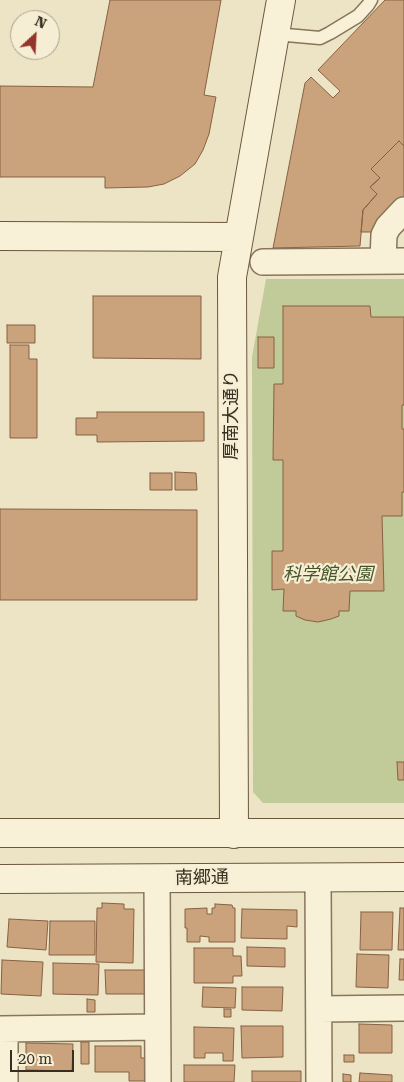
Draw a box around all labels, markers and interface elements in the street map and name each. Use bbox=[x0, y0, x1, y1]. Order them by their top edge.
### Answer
north arrow bbox=[10, 10, 60, 60]
text: N bbox=[33, 13, 49, 32]
street label: 厚南大通り bbox=[221, 370, 243, 460]
park label: 科学館公園 bbox=[283, 564, 373, 586]
street label: 南郷通 bbox=[175, 867, 229, 889]
scale bar bbox=[12, 1040, 76, 1072]
text: 20 m bbox=[18, 1050, 52, 1068]

